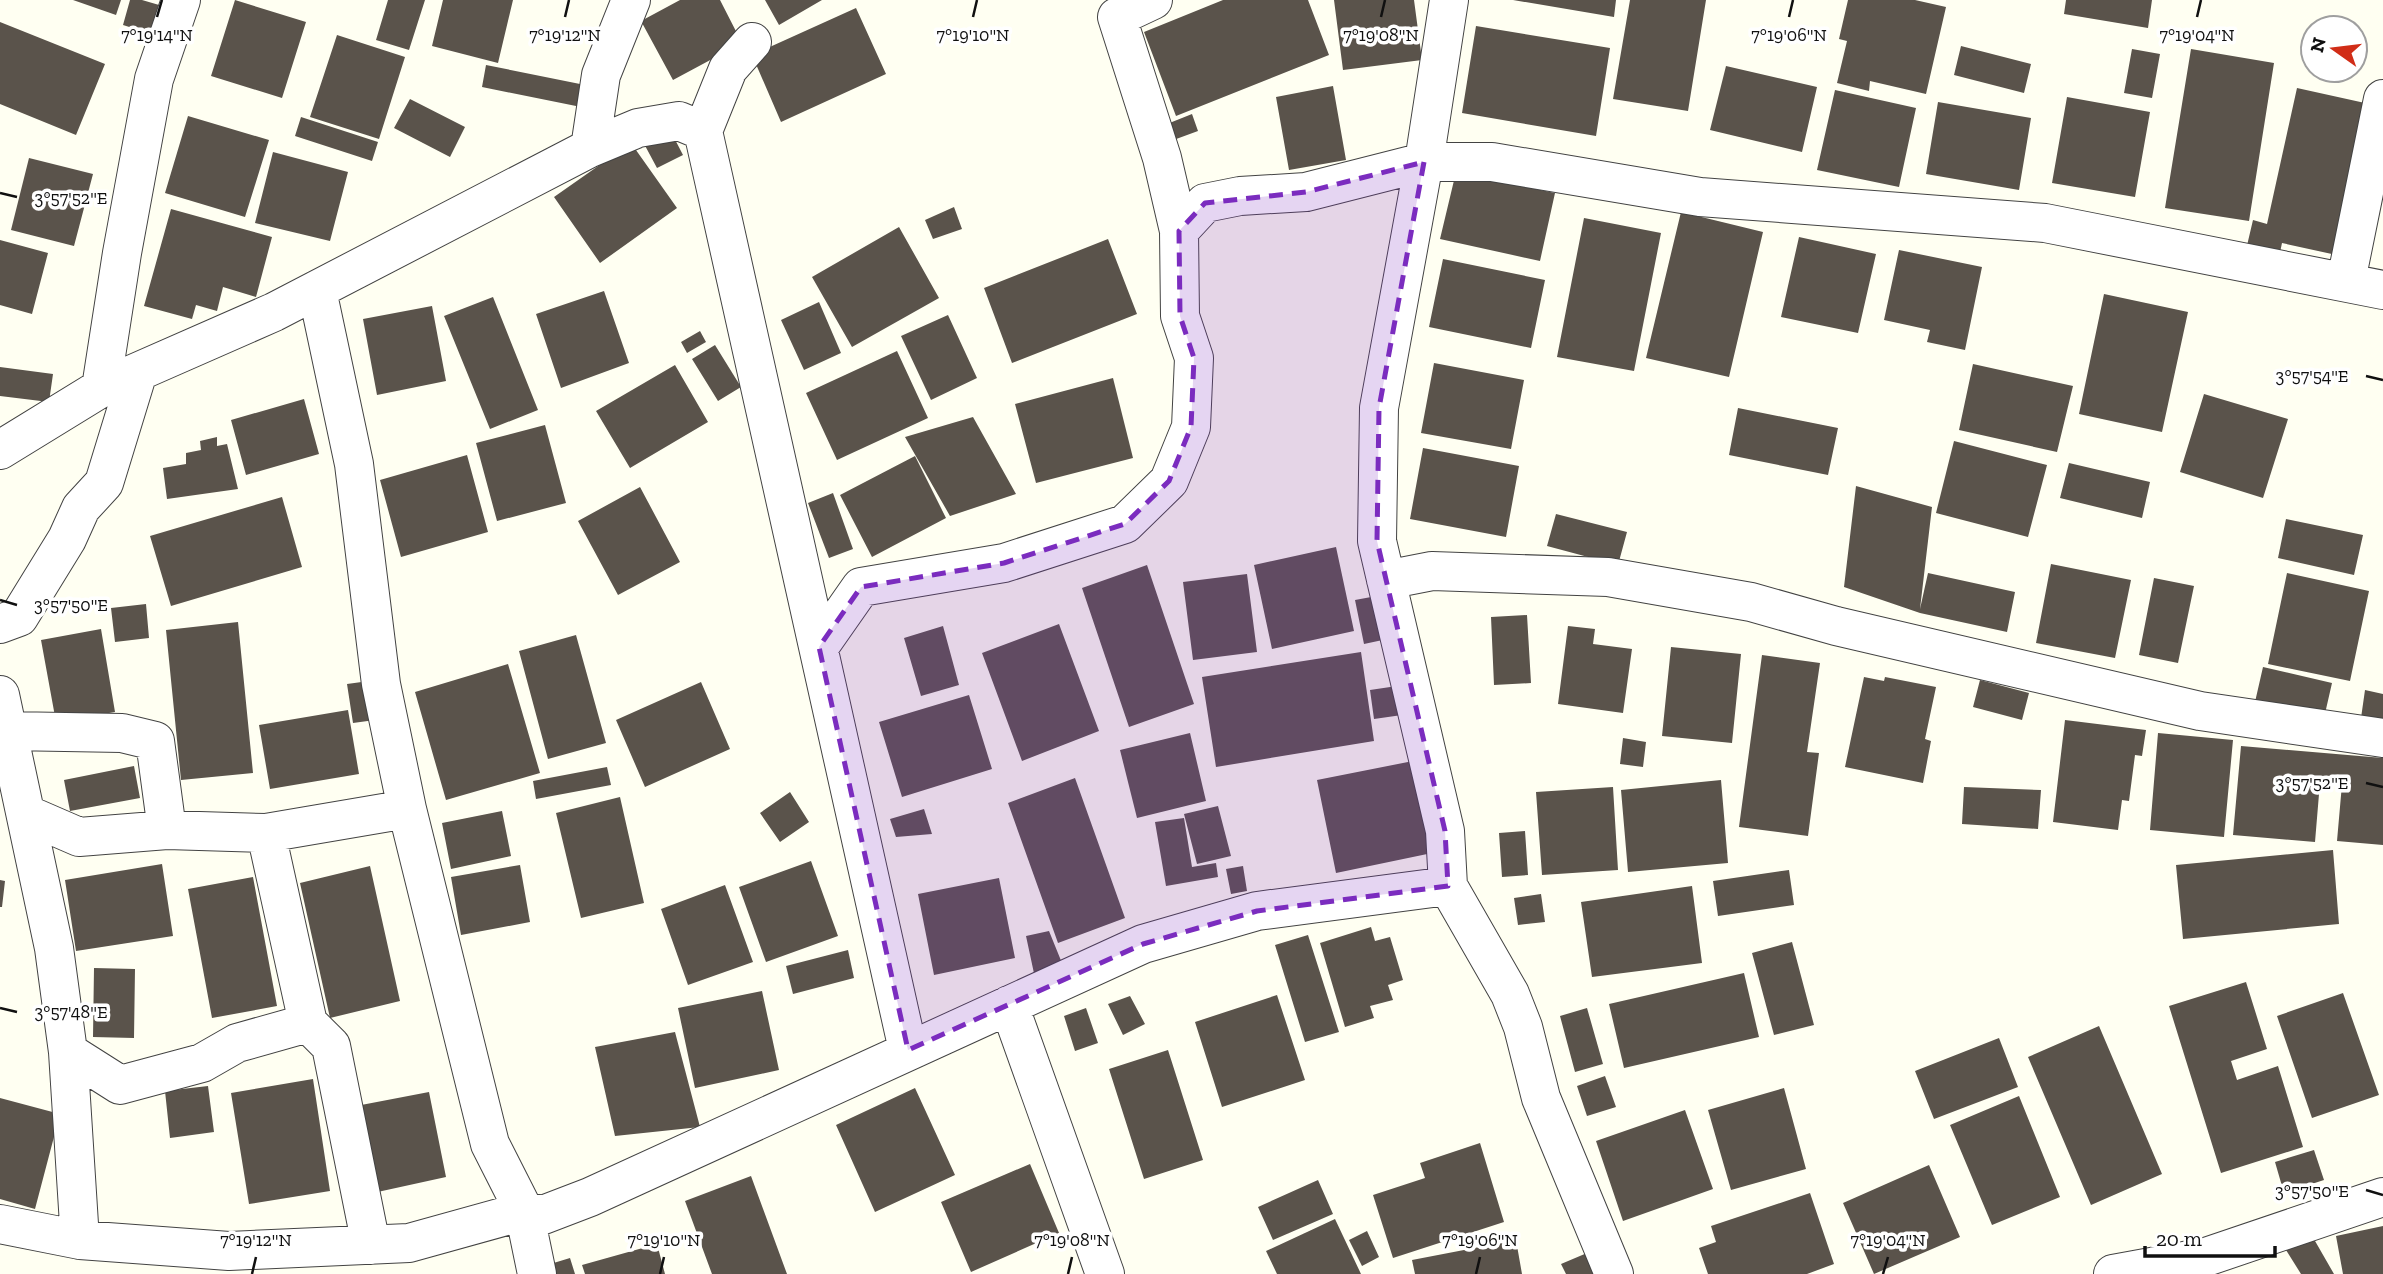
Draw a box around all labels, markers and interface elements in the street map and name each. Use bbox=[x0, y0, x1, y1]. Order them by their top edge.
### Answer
north arrow bbox=[2299, 14, 2369, 84]
text: 7°19'14"N bbox=[121, 24, 193, 46]
text: 7°19'12"N bbox=[529, 24, 601, 46]
text: 7°19'10"N bbox=[937, 24, 1009, 46]
text: 7°19'08"N bbox=[1343, 24, 1419, 46]
text: 7°19'06"N bbox=[1751, 24, 1827, 46]
text: 7°19'04"N bbox=[2159, 24, 2235, 46]
text: N bbox=[2305, 35, 2331, 55]
text: 3°57'52"E bbox=[35, 187, 107, 209]
text: 3°57'54"E bbox=[2276, 365, 2348, 387]
text: 3°57'50"E bbox=[34, 594, 108, 616]
text: 3°57'52"E bbox=[2276, 772, 2348, 794]
text: 3°57'48"E bbox=[34, 1001, 108, 1023]
text: 3°57'50"E bbox=[2275, 1180, 2349, 1202]
scale bar bbox=[2145, 1214, 2274, 1258]
text: 20 m bbox=[2156, 1226, 2202, 1251]
text: 7°19'12"N bbox=[220, 1229, 292, 1251]
text: 7°19'10"N bbox=[628, 1229, 700, 1251]
text: 7°19'08"N bbox=[1034, 1229, 1110, 1251]
text: 7°19'06"N bbox=[1442, 1229, 1518, 1251]
text: 7°19'04"N bbox=[1850, 1229, 1926, 1251]

